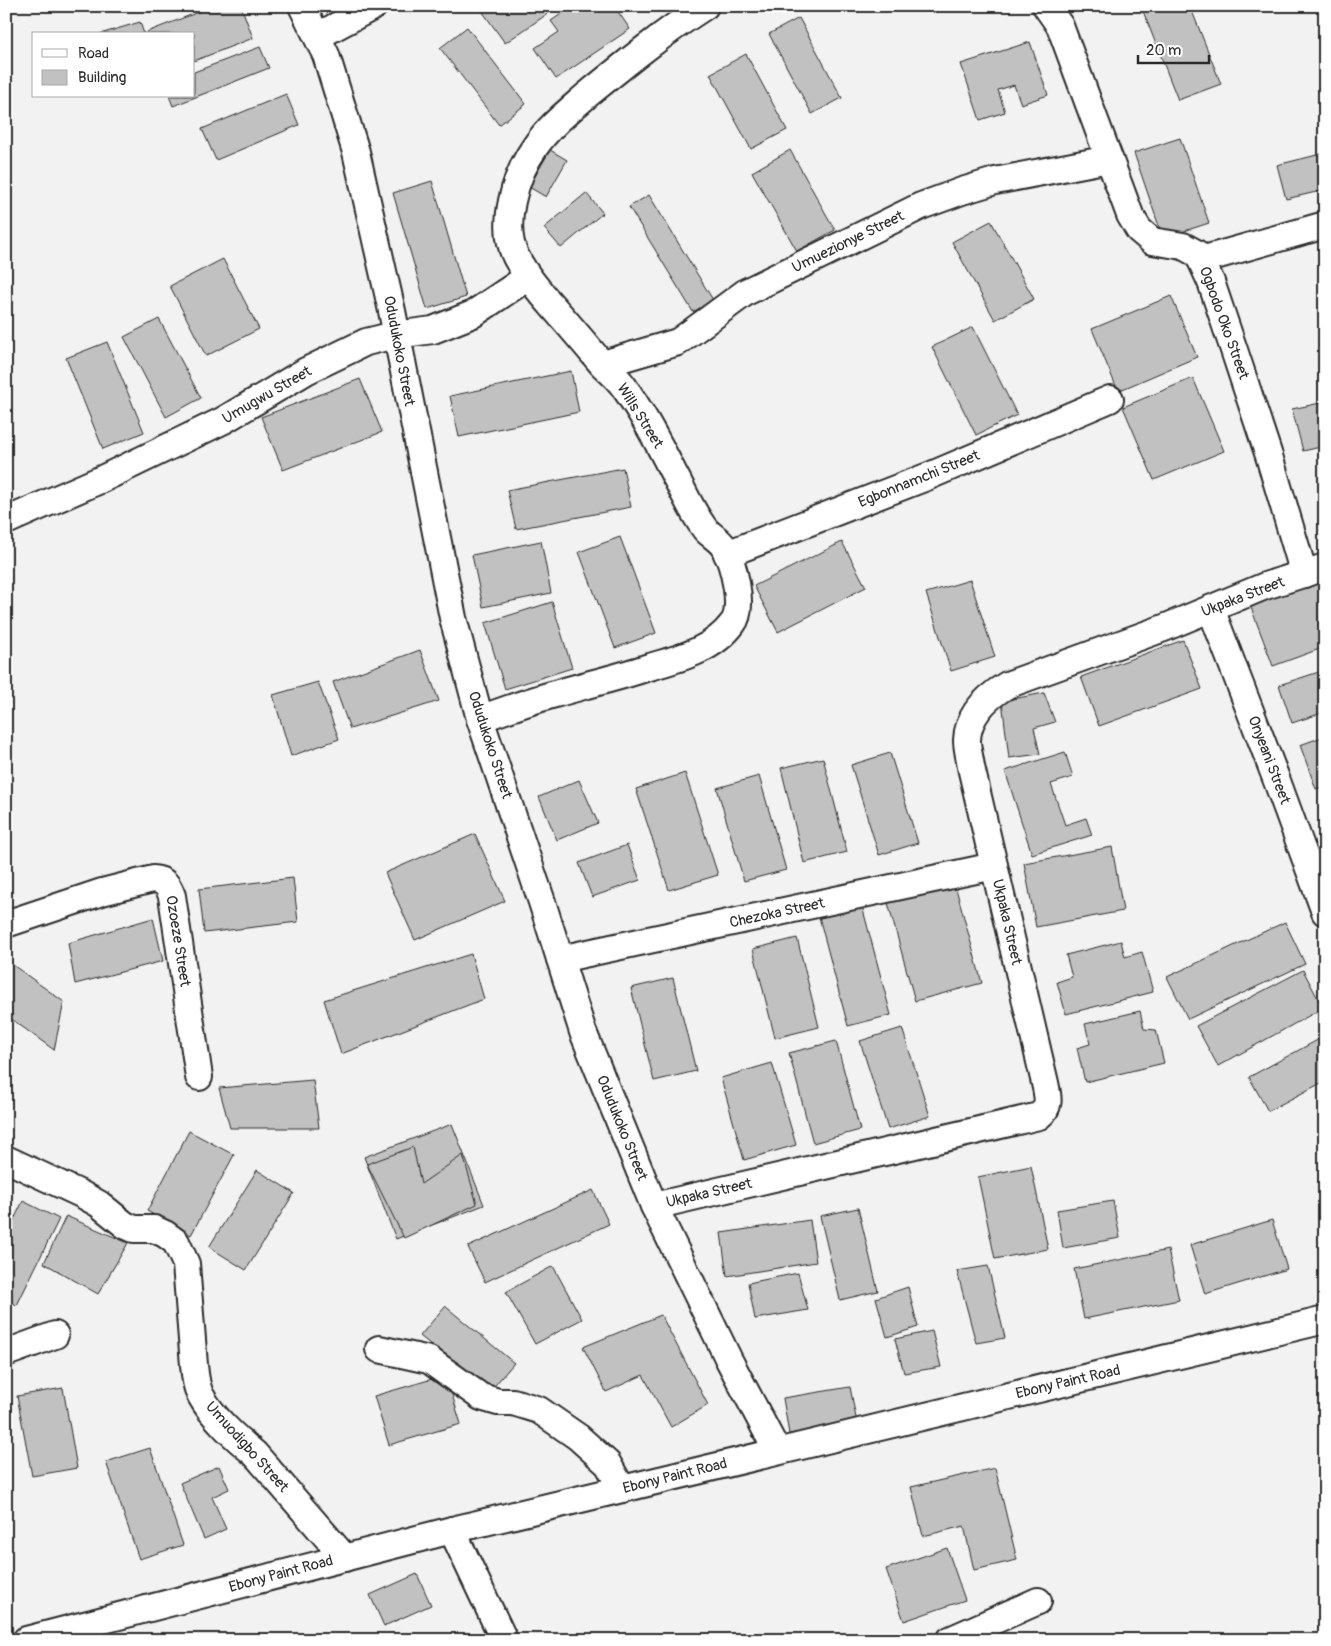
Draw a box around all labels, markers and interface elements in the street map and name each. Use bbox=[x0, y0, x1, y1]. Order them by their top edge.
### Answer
legend bbox=[32, 32, 195, 98]
scale bar bbox=[1138, 32, 1210, 64]
text: 20 m bbox=[1146, 41, 1181, 60]
text: Road bbox=[78, 44, 109, 63]
text: Building bbox=[78, 68, 126, 87]
street label: Umuezionye Street bbox=[789, 206, 908, 277]
street label: Ogbodo Oko Street bbox=[1195, 264, 1254, 383]
street label: Odudukoko Street bbox=[379, 294, 419, 409]
street label: Umugwu Street bbox=[219, 361, 316, 428]
street label: Wills Street bbox=[613, 380, 668, 453]
street label: Egbonnamchi Street bbox=[855, 446, 983, 512]
street label: Ukpaka Street bbox=[1199, 572, 1288, 622]
street label: Odudukoko Street bbox=[464, 689, 517, 802]
street label: Onyeani Street bbox=[1243, 713, 1295, 808]
street label: Ukpaka Street bbox=[988, 877, 1026, 968]
street label: Chezoka Street bbox=[728, 893, 827, 932]
street label: Ozoeze Street bbox=[161, 894, 195, 989]
street label: Odudukoko Street bbox=[592, 1073, 652, 1184]
street label: Ukpaka Street bbox=[664, 1174, 755, 1212]
street label: Ebony Paint Road bbox=[1014, 1361, 1122, 1403]
street label: Umuodigbo Street bbox=[201, 1398, 293, 1497]
street label: Ebony Paint Road bbox=[621, 1454, 729, 1498]
street label: Ebony Paint Road bbox=[227, 1551, 335, 1597]

